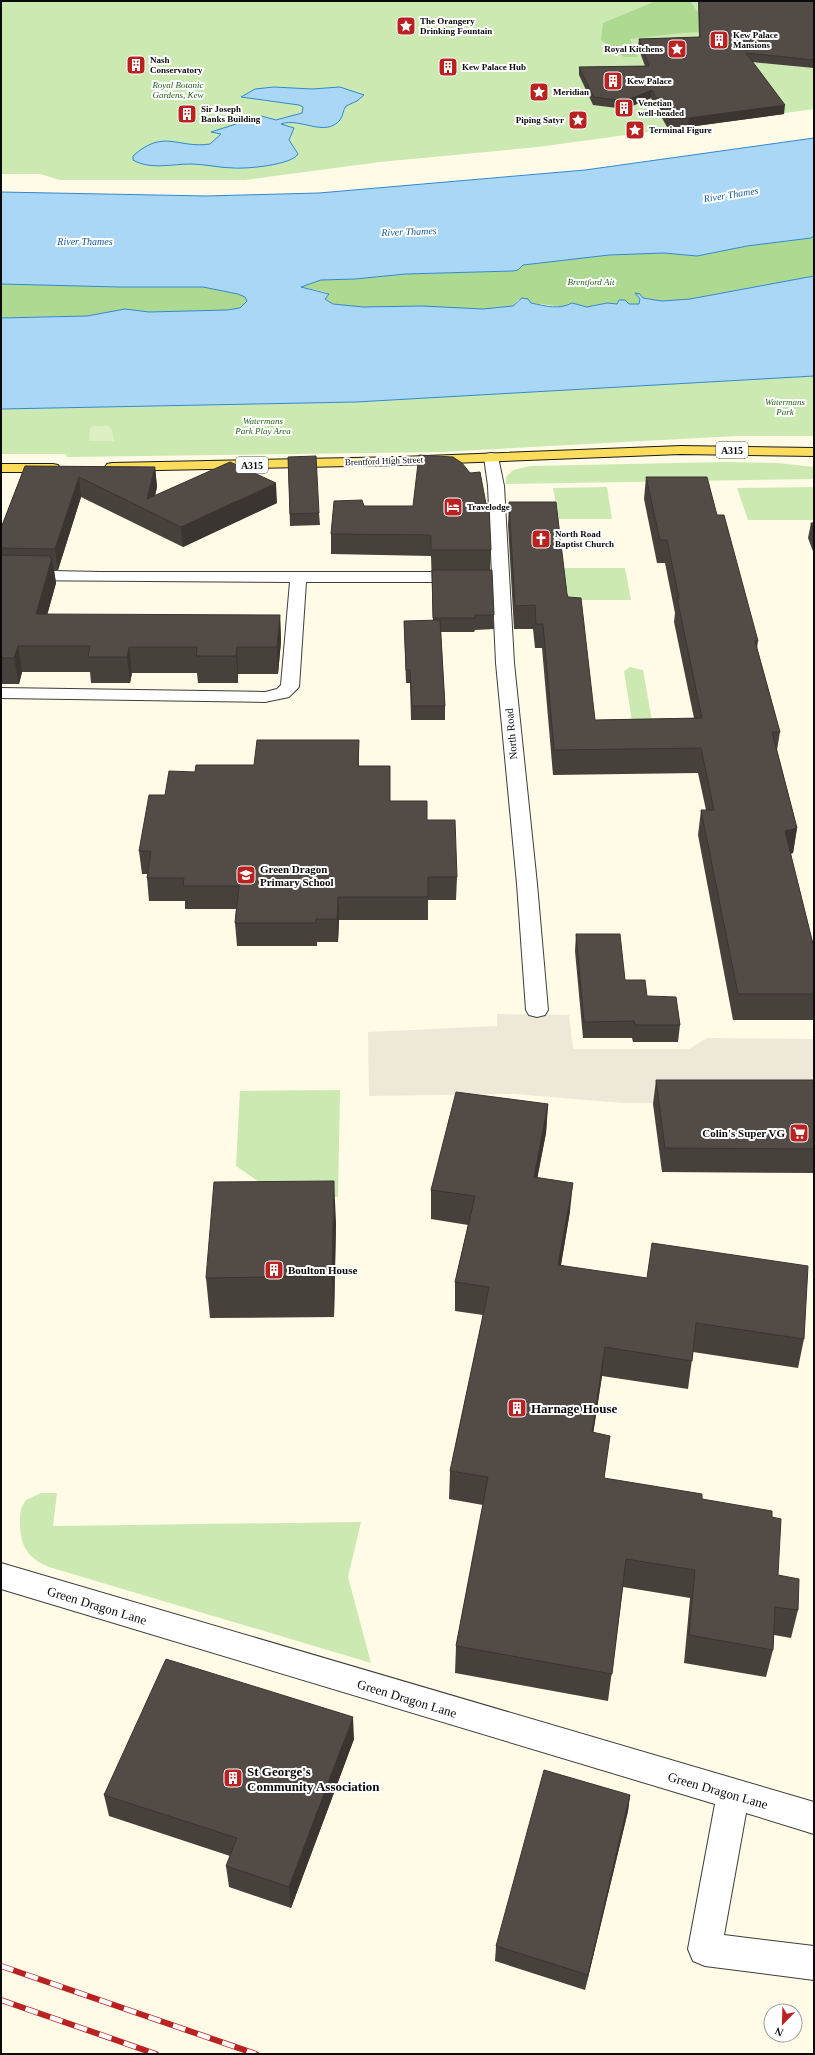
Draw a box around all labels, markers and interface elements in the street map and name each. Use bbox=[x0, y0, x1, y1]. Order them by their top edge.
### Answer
place icon: The Orangery Drinking Fountain bbox=[395, 15, 417, 37]
place label: The Orangery Drinking Fountain bbox=[420, 16, 492, 36]
building icon: Kew Palace Mansions bbox=[708, 29, 730, 51]
place label: Kew Palace Mansions bbox=[733, 30, 778, 50]
place icon: Royal Kitchens bbox=[666, 38, 688, 60]
place label: Royal Kitchens bbox=[604, 44, 663, 54]
building icon: Nash Conservatory bbox=[125, 54, 147, 76]
place label: Nash Conservatory bbox=[150, 55, 203, 75]
building icon: Kew Palace Hub bbox=[437, 56, 459, 78]
place label: Kew Palace Hub bbox=[462, 62, 526, 72]
building icon: Kew Palace bbox=[602, 70, 624, 92]
place label: Kew Palace bbox=[627, 76, 672, 86]
park label: Royal Botanic Gardens, Kew bbox=[151, 80, 204, 100]
place icon: Meridian bbox=[528, 81, 550, 103]
place label: Meridian bbox=[553, 87, 589, 97]
building icon: Venetian well-headed bbox=[613, 97, 635, 119]
place label: Venetian well-headed bbox=[638, 98, 684, 118]
building icon: Sir Joseph Banks Building bbox=[176, 103, 198, 125]
place label: Sir Joseph Banks Building bbox=[201, 104, 261, 124]
place icon: Piping Satyr bbox=[567, 109, 589, 131]
place label: Piping Satyr bbox=[516, 115, 564, 125]
place icon: Terminal Figure bbox=[624, 119, 646, 141]
place label: Terminal Figure bbox=[649, 125, 712, 135]
water label: River Thames bbox=[702, 185, 759, 204]
water label: River Thames bbox=[380, 225, 437, 238]
water label: River Thames bbox=[56, 236, 113, 247]
park label: Brentford Ait bbox=[568, 277, 615, 287]
park label: Watermans Park bbox=[765, 397, 806, 417]
park label: Watermans Park Play Area bbox=[234, 416, 291, 436]
road number: A315 bbox=[716, 442, 748, 458]
street label: Brentford High Street bbox=[345, 455, 424, 467]
road number: A315 bbox=[236, 457, 268, 473]
hotel icon: Travelodge bbox=[442, 496, 464, 518]
place label: Travelodge bbox=[467, 502, 510, 512]
church icon: North Road Baptist Church bbox=[530, 528, 552, 550]
place label: North Road Baptist Church bbox=[555, 529, 614, 549]
street label: North Road bbox=[503, 707, 519, 760]
place label: Green Dragon Primary School bbox=[260, 863, 334, 888]
school or university icon: Green Dragon Primary School bbox=[235, 864, 257, 886]
supermarket icon: Colin's Super VG bbox=[788, 1122, 810, 1144]
place label: Colin's Super VG bbox=[702, 1127, 785, 1139]
building icon: Boulton House bbox=[263, 1259, 285, 1281]
place label: Boulton House bbox=[288, 1264, 357, 1276]
building icon: Harnage House bbox=[506, 1397, 528, 1419]
place label: Harnage House bbox=[531, 1401, 618, 1416]
street label: Green Dragon Lane bbox=[45, 1583, 149, 1628]
street label: Green Dragon Lane bbox=[355, 1676, 459, 1721]
place label: St George's Community Association bbox=[247, 1764, 380, 1794]
building icon: St George's Community Association bbox=[222, 1767, 244, 1789]
street label: Green Dragon Lane bbox=[666, 1769, 770, 1812]
north arrow bbox=[763, 2003, 803, 2043]
text: N bbox=[773, 2025, 785, 2039]

